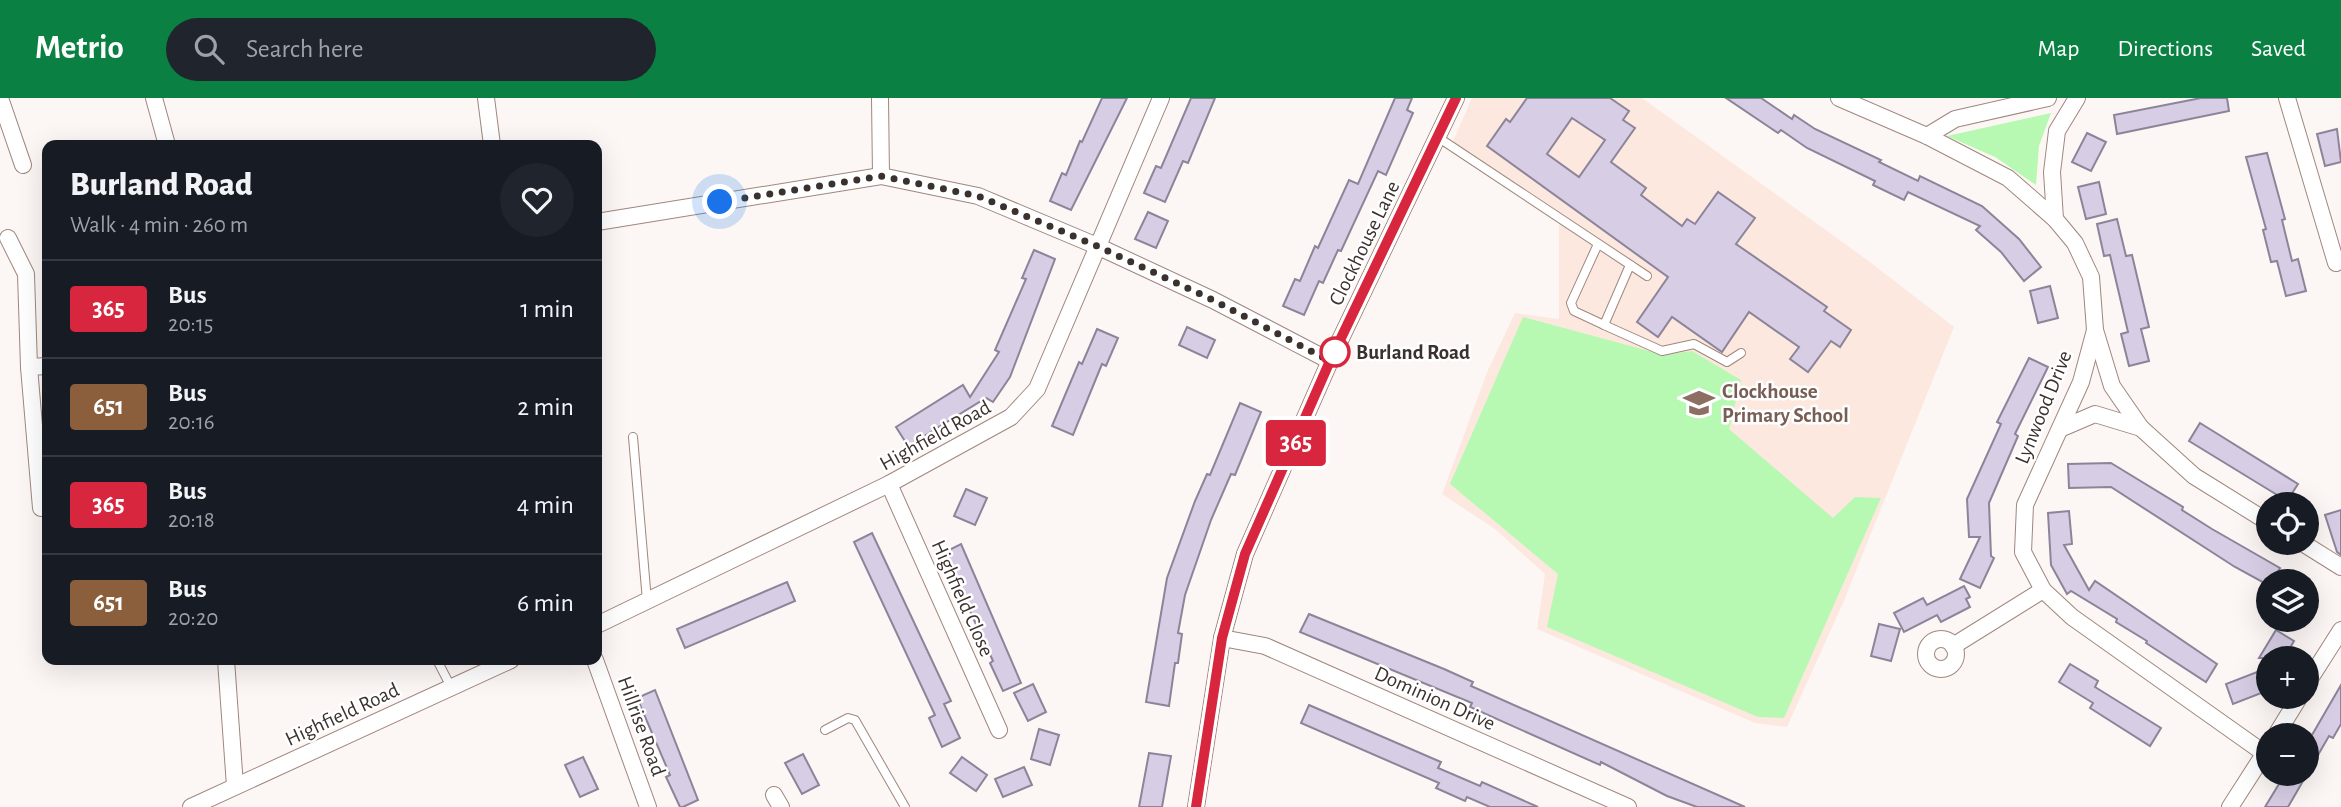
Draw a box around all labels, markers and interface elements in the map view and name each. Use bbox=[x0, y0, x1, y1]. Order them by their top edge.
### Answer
search box bbox=[166, 18, 656, 81]
icon: search bbox=[190, 30, 228, 68]
text: Metrio bbox=[35, 32, 124, 65]
text: Search here bbox=[246, 36, 363, 62]
text: Map bbox=[2037, 37, 2079, 61]
text: Directions bbox=[2117, 37, 2213, 61]
text: Saved bbox=[2251, 37, 2306, 61]
button: heart bbox=[500, 163, 574, 237]
text: Burland Road bbox=[70, 169, 252, 202]
street label: Clockhouse Lane bbox=[1325, 178, 1404, 309]
your location bbox=[702, 184, 737, 219]
text: Walk · 4 min · 260 m bbox=[70, 214, 248, 237]
text: Bus bbox=[168, 282, 207, 308]
text: 1 min bbox=[520, 296, 574, 322]
text: 365 bbox=[92, 297, 125, 321]
text: 20:15 bbox=[168, 313, 213, 336]
marker: Burland Road bbox=[1320, 337, 1350, 367]
place label: Burland Road bbox=[1356, 342, 1470, 363]
street label: Lynwood Drive bbox=[2011, 348, 2076, 467]
text: Bus bbox=[168, 380, 207, 406]
place label: Clockhouse Primary School bbox=[1722, 381, 1849, 426]
school or university icon: Clockhouse Primary School bbox=[1682, 386, 1716, 420]
text: 2 min bbox=[517, 394, 574, 420]
text: 651 bbox=[93, 395, 124, 419]
street label: Highfield Road bbox=[876, 396, 994, 474]
text: 20:16 bbox=[168, 411, 215, 434]
line badge: 365 bbox=[1256, 420, 1336, 466]
text: 365 bbox=[1280, 431, 1312, 455]
text: Bus bbox=[168, 478, 207, 504]
text: 4 min bbox=[517, 492, 574, 518]
map controls bbox=[2256, 492, 2319, 786]
button: locate bbox=[2256, 492, 2319, 555]
text: 365 bbox=[92, 493, 125, 517]
text: 20:18 bbox=[168, 509, 215, 532]
street label: Highfield Close bbox=[928, 537, 998, 660]
button: layers bbox=[2256, 569, 2319, 632]
text: Bus bbox=[168, 576, 207, 602]
text: 6 min bbox=[517, 590, 574, 616]
text: 651 bbox=[93, 591, 124, 615]
text: 20:20 bbox=[168, 607, 219, 630]
button: + bbox=[2256, 646, 2319, 709]
street label: Dominion Drive bbox=[1371, 663, 1498, 734]
street label: Hillrise Road bbox=[614, 674, 669, 779]
street label: Highfield Road bbox=[282, 679, 402, 750]
button: − bbox=[2256, 723, 2319, 786]

